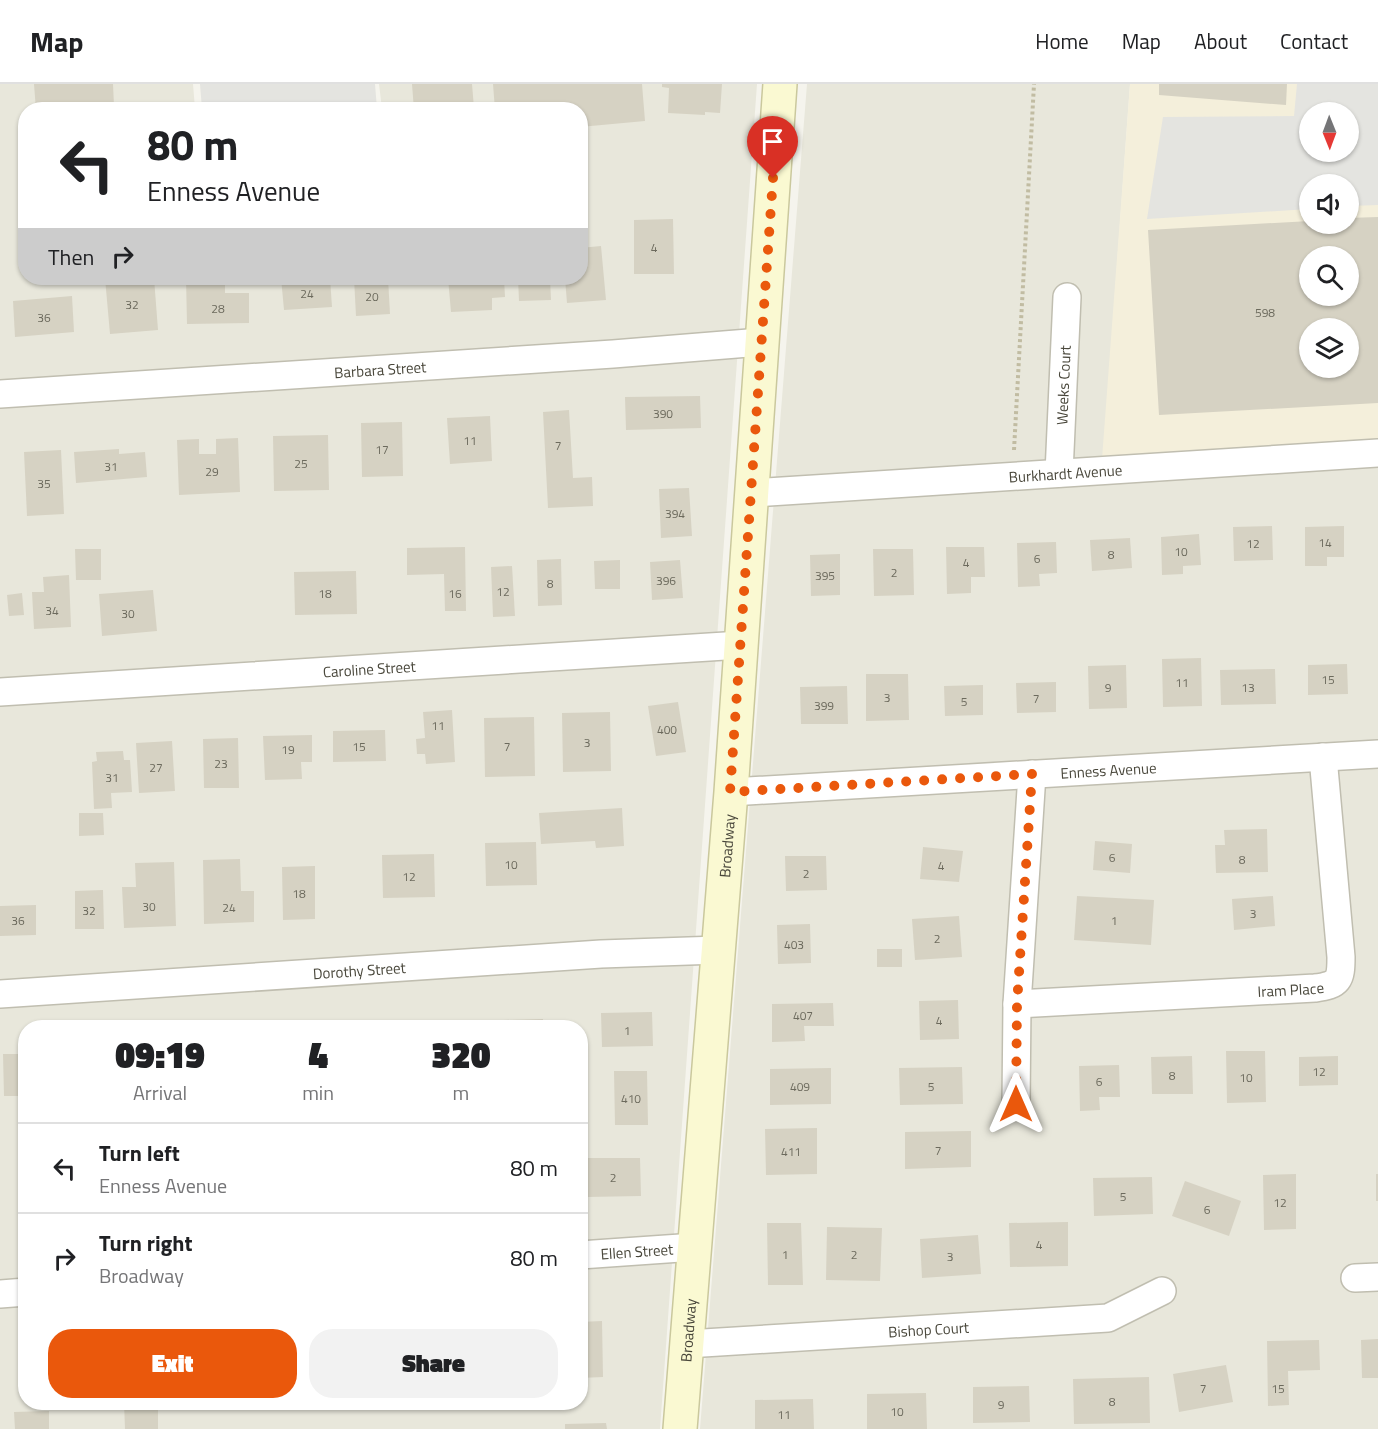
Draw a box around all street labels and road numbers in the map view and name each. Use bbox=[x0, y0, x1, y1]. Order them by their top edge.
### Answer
street label: Weeks Court bbox=[1050, 344, 1076, 426]
street label: Barbara Street bbox=[333, 355, 428, 384]
street label: Burkhardt Avenue bbox=[1008, 458, 1123, 488]
street label: Caroline Street bbox=[322, 654, 417, 683]
street label: Enness Avenue bbox=[1060, 756, 1157, 784]
street label: Broadway bbox=[713, 813, 741, 879]
street label: Dorothy Street bbox=[312, 955, 407, 985]
street label: Iram Place bbox=[1257, 975, 1326, 1003]
street label: Ellen Street bbox=[600, 1237, 675, 1265]
street label: Broadway bbox=[674, 1298, 702, 1363]
street label: Bishop Court bbox=[887, 1315, 970, 1343]

